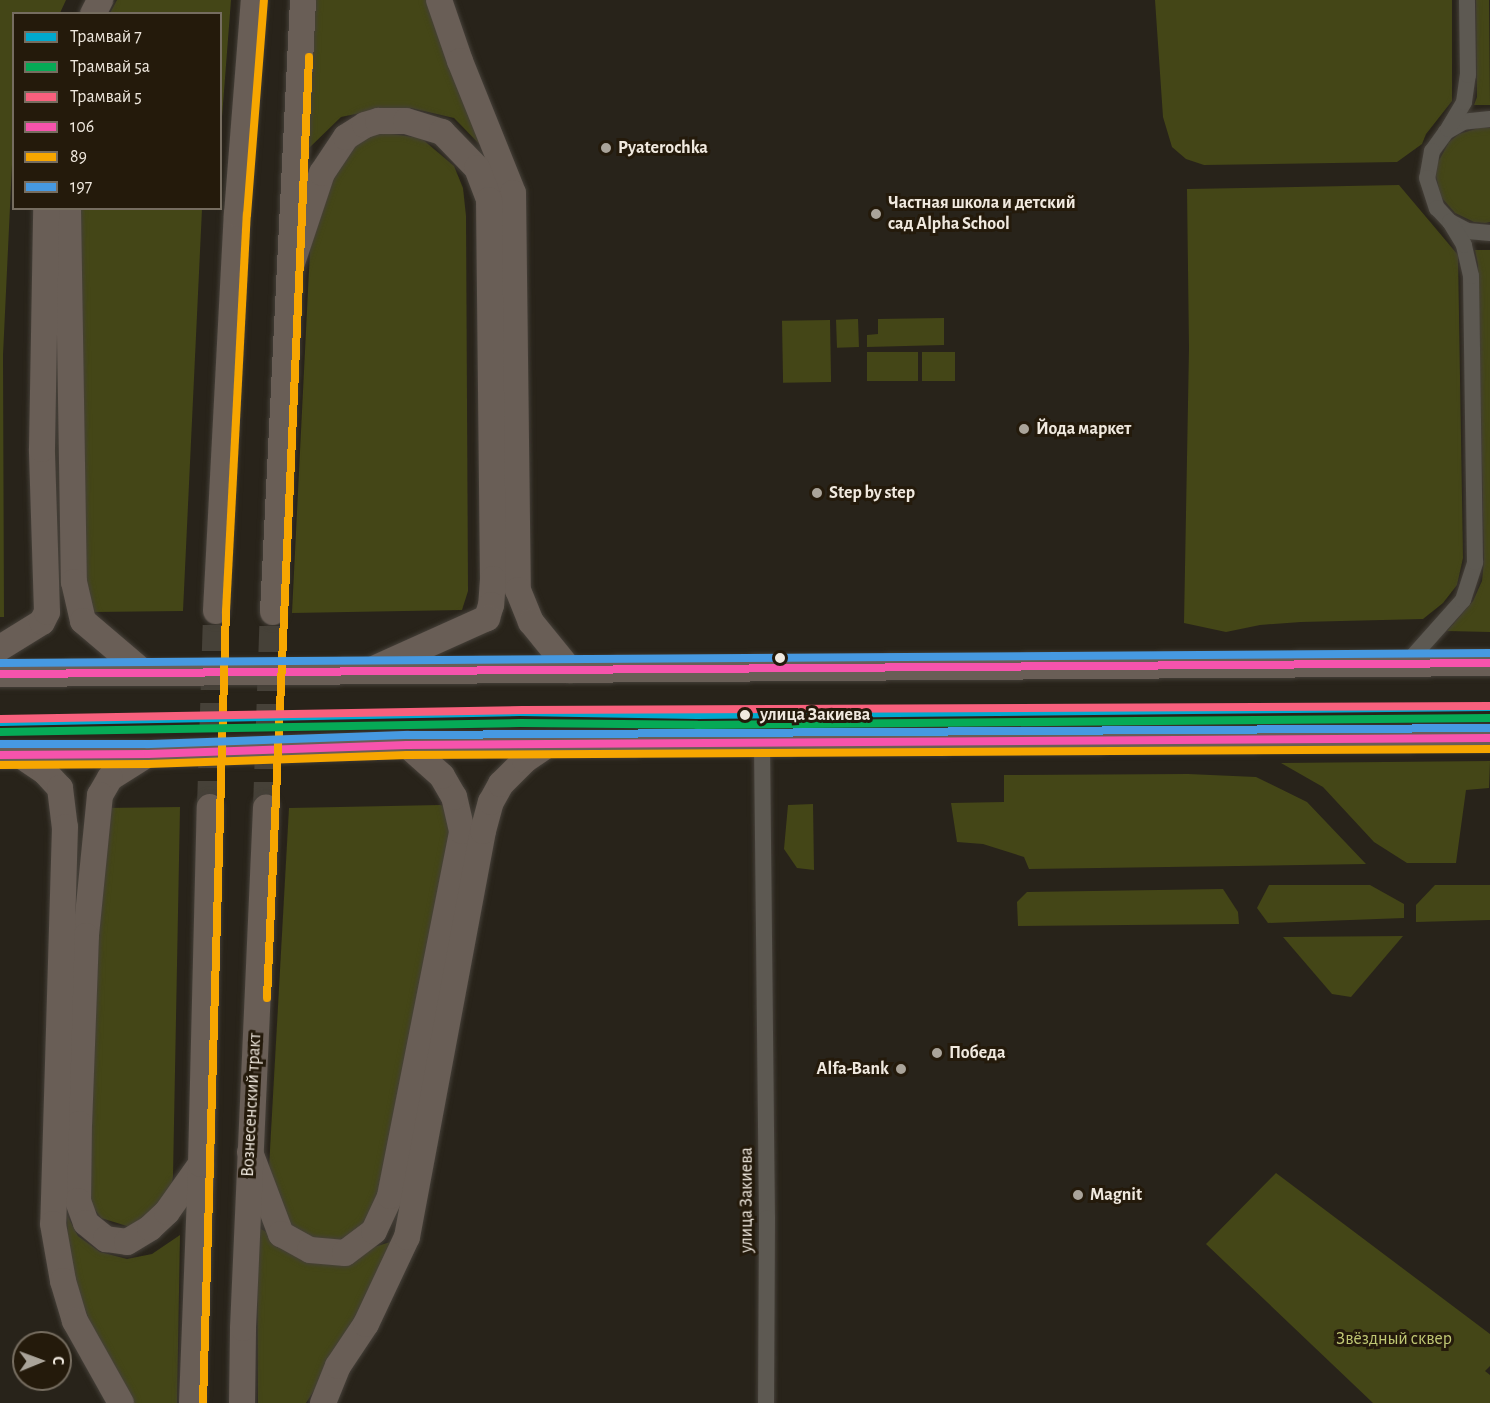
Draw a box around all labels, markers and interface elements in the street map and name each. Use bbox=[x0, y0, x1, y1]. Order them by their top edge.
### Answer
legend bbox=[12, 12, 222, 210]
text: Трамвай 7 bbox=[70, 28, 142, 46]
text: Трамвай 5а bbox=[70, 58, 150, 76]
text: Трамвай 5 bbox=[70, 88, 142, 106]
text: 106 bbox=[70, 118, 94, 136]
place label: Pyaterochka bbox=[618, 137, 708, 159]
marker: Pyaterochka bbox=[599, 141, 613, 155]
text: 89 bbox=[70, 148, 87, 166]
text: 197 bbox=[70, 178, 92, 196]
place label: Частная школа и детский сад Alpha School bbox=[888, 193, 1076, 236]
marker: Частная школа и детский сад Alpha School bbox=[869, 207, 883, 221]
place label: Йода маркет bbox=[1036, 418, 1131, 440]
marker: Йода маркет bbox=[1017, 422, 1031, 436]
place label: Step by step bbox=[829, 482, 915, 504]
marker: Step by step bbox=[810, 486, 824, 500]
unlabelled marker bbox=[774, 652, 786, 664]
place label: улица Закиева bbox=[760, 704, 870, 726]
marker: улица Закиева bbox=[735, 705, 755, 725]
street label: Вознесенский тракт bbox=[237, 1032, 267, 1178]
place label: Победа bbox=[949, 1042, 1005, 1064]
marker: Победа bbox=[930, 1046, 944, 1060]
place label: Alfa-Bank bbox=[816, 1058, 889, 1080]
marker: Alfa-Bank bbox=[894, 1062, 908, 1076]
street label: улица Закиева bbox=[736, 1147, 758, 1253]
place label: Magnit bbox=[1090, 1184, 1142, 1206]
marker: Magnit bbox=[1071, 1188, 1085, 1202]
park label: Звёздный сквер bbox=[1336, 1328, 1452, 1350]
north arrow bbox=[12, 1331, 72, 1391]
text: С bbox=[50, 1356, 66, 1365]

